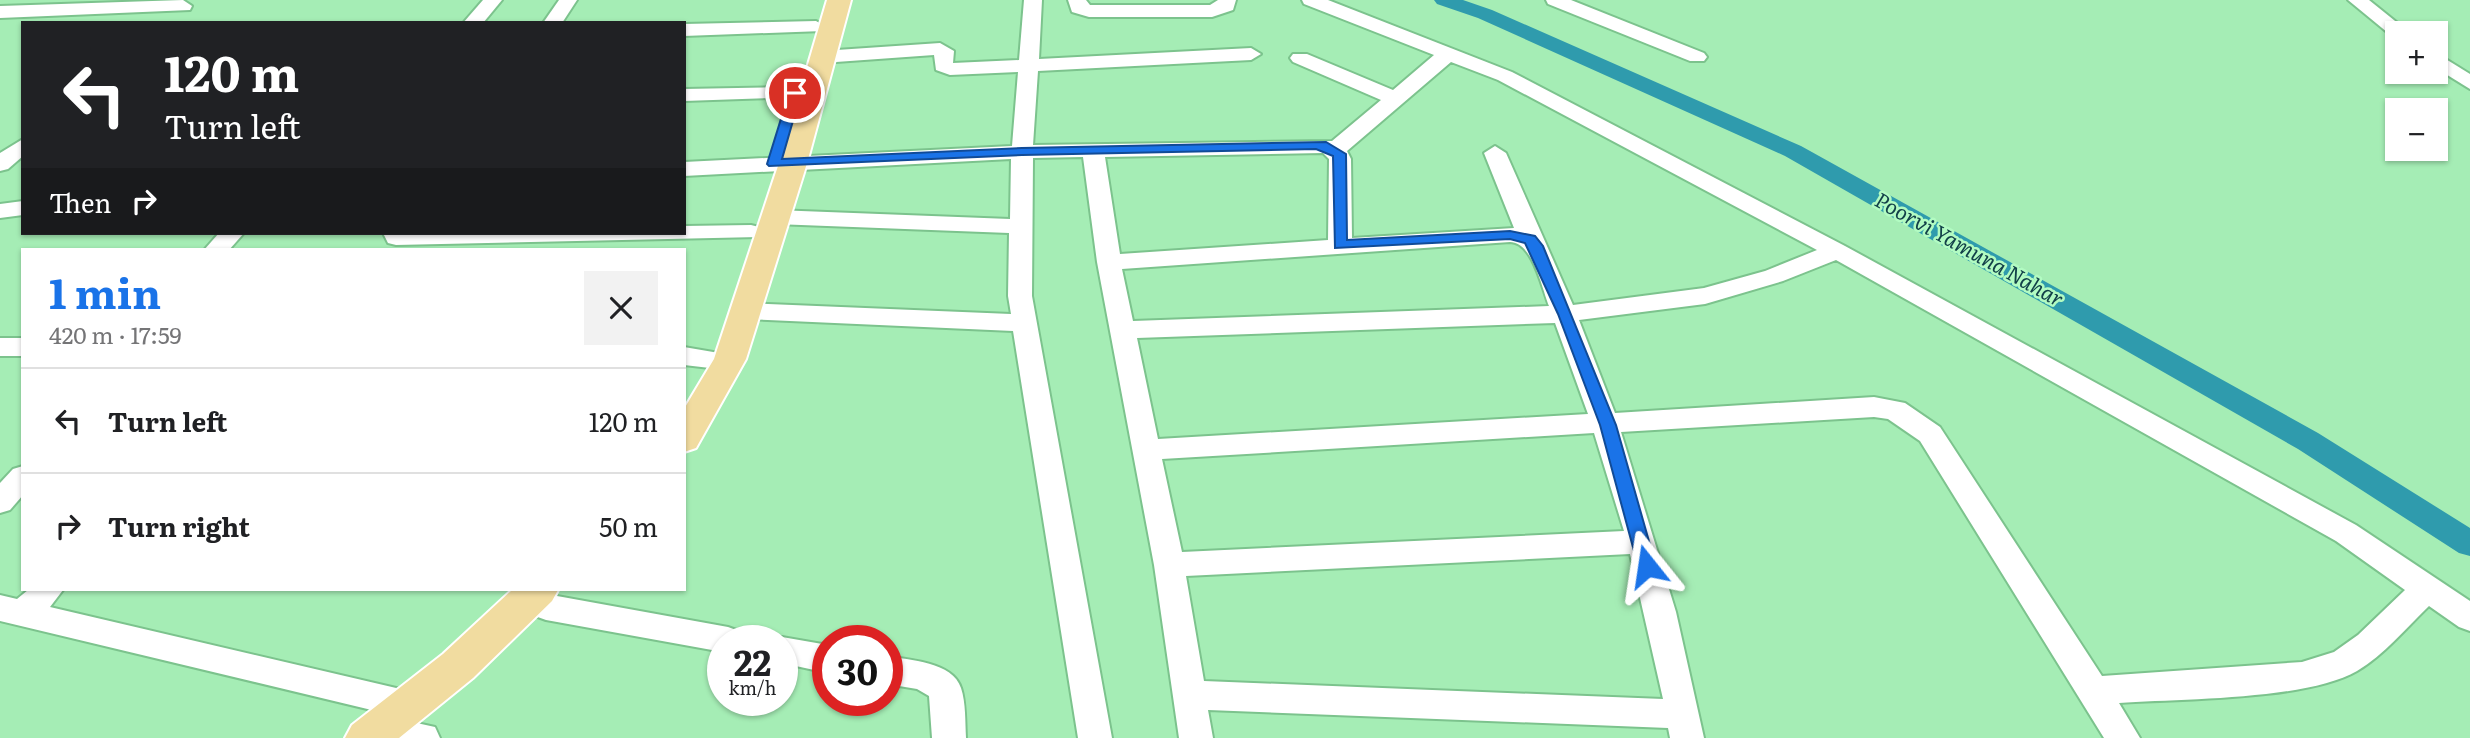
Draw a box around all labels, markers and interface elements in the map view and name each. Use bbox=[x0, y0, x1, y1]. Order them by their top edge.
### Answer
map controls bbox=[2385, 21, 2448, 161]
button: + bbox=[2385, 21, 2448, 84]
text: 120 m bbox=[164, 34, 299, 107]
icon: left bbox=[49, 49, 140, 140]
pin bbox=[765, 63, 825, 123]
icon: arrive bbox=[776, 74, 814, 112]
button: − bbox=[2385, 98, 2448, 161]
text: Turn left bbox=[164, 101, 301, 149]
text: Then bbox=[49, 182, 111, 221]
icon: right bbox=[125, 182, 163, 220]
water label: Poorvi Yamuna Nahar bbox=[1870, 183, 2071, 313]
text: 1 min bbox=[49, 260, 161, 322]
button: close bbox=[584, 271, 658, 345]
text: 420 m · 17:59 bbox=[49, 317, 182, 351]
text: Turn left bbox=[108, 401, 227, 440]
text: 120 m bbox=[589, 401, 658, 440]
icon: left bbox=[49, 402, 87, 440]
text: Turn right bbox=[108, 506, 250, 545]
text: 50 m bbox=[599, 506, 658, 545]
icon: right bbox=[49, 507, 87, 545]
position arrow bbox=[1610, 529, 1684, 603]
speed limit sign: 30 bbox=[812, 625, 903, 716]
text: 22 bbox=[734, 635, 771, 687]
text: km/h bbox=[729, 674, 776, 701]

